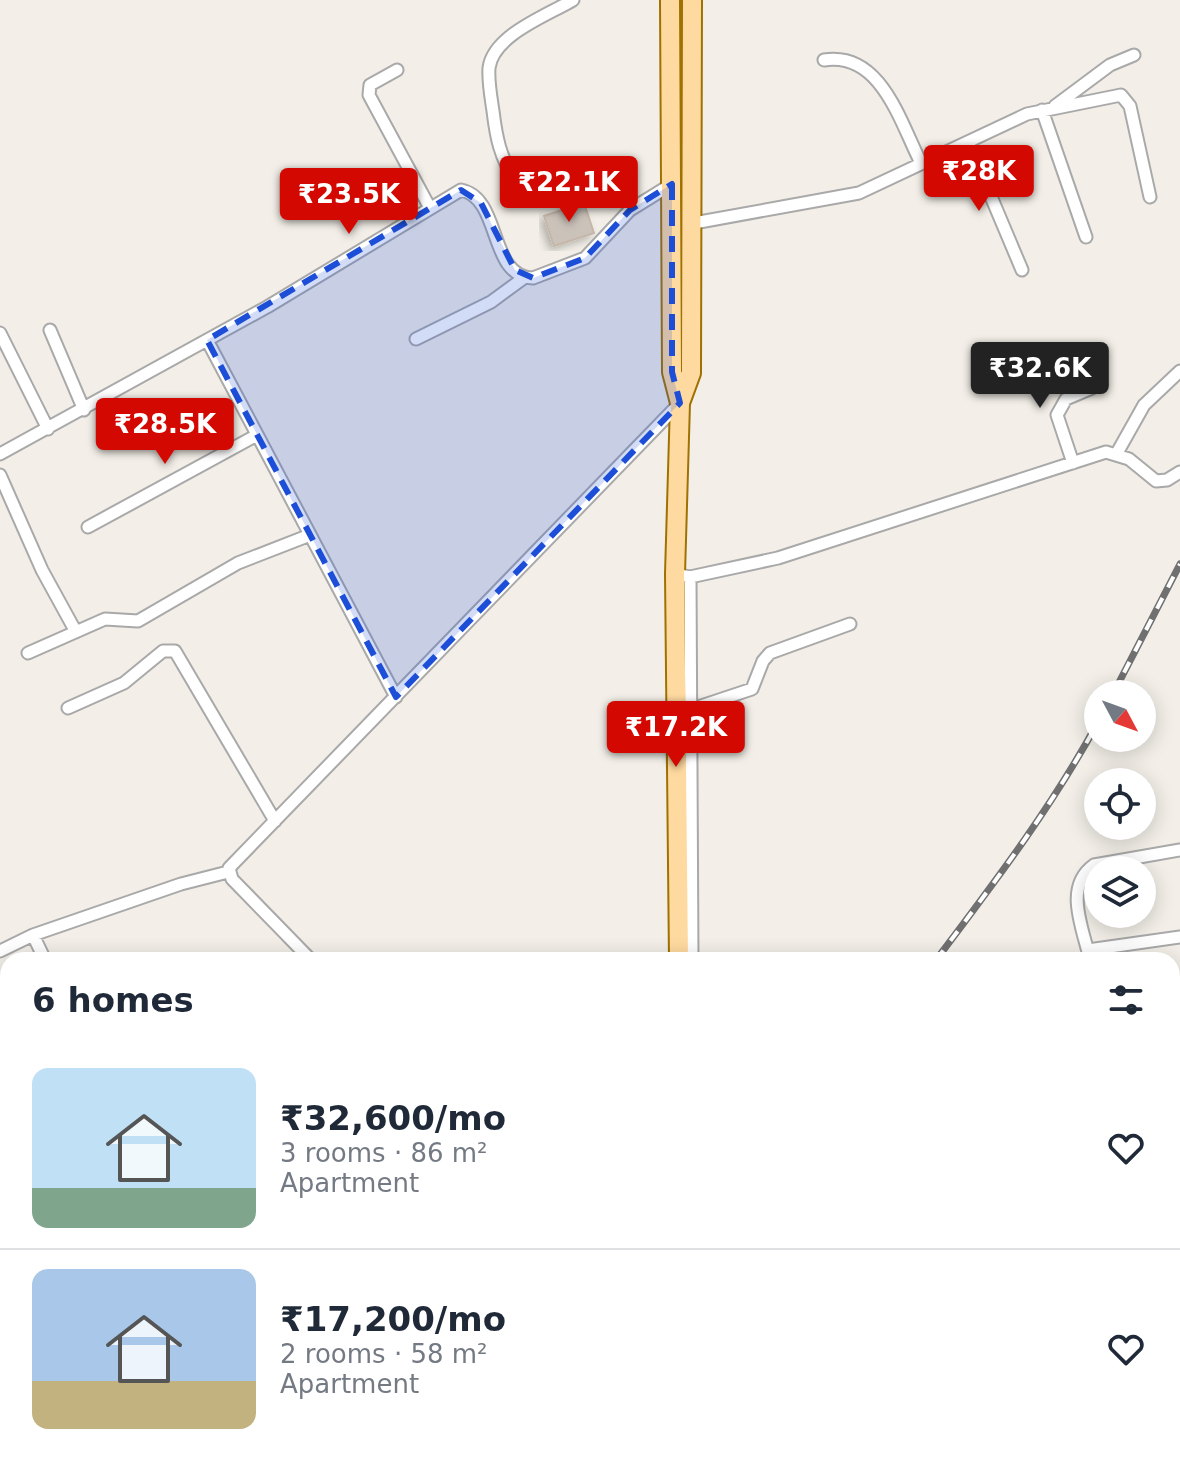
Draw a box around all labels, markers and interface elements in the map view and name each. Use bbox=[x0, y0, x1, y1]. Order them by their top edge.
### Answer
pin: ₹28K bbox=[932, 145, 1026, 213]
pin: ₹22.1K bbox=[504, 156, 634, 224]
text: ₹28K bbox=[942, 156, 1016, 186]
text: ₹22.1K bbox=[518, 167, 620, 197]
pin: ₹23.5K bbox=[284, 168, 414, 236]
text: ₹23.5K bbox=[298, 179, 400, 209]
pin: ₹32.6K bbox=[975, 342, 1105, 410]
text: ₹32.6K bbox=[989, 353, 1091, 383]
pin: ₹28.5K bbox=[100, 398, 230, 466]
text: ₹28.5K bbox=[114, 409, 216, 439]
north arrow bbox=[1084, 680, 1156, 752]
map controls bbox=[1084, 680, 1156, 928]
pin: ₹17.2K bbox=[611, 701, 741, 769]
text: ₹17.2K bbox=[625, 712, 727, 742]
button: locate bbox=[1084, 768, 1156, 840]
button: layers bbox=[1084, 856, 1156, 928]
icon: filters bbox=[1104, 978, 1148, 1022]
text: 6 homes bbox=[32, 980, 194, 1020]
text: ₹32,600/mo bbox=[280, 1098, 506, 1138]
icon: home bbox=[96, 1100, 192, 1196]
icon: heart bbox=[1104, 1126, 1148, 1170]
text: 3 rooms · 86 m² bbox=[280, 1138, 488, 1168]
text: Apartment bbox=[280, 1168, 419, 1198]
text: ₹17,200/mo bbox=[280, 1299, 506, 1339]
icon: home bbox=[96, 1301, 192, 1397]
icon: heart bbox=[1104, 1327, 1148, 1371]
text: 2 rooms · 58 m² bbox=[280, 1339, 488, 1369]
text: Apartment bbox=[280, 1369, 419, 1399]

